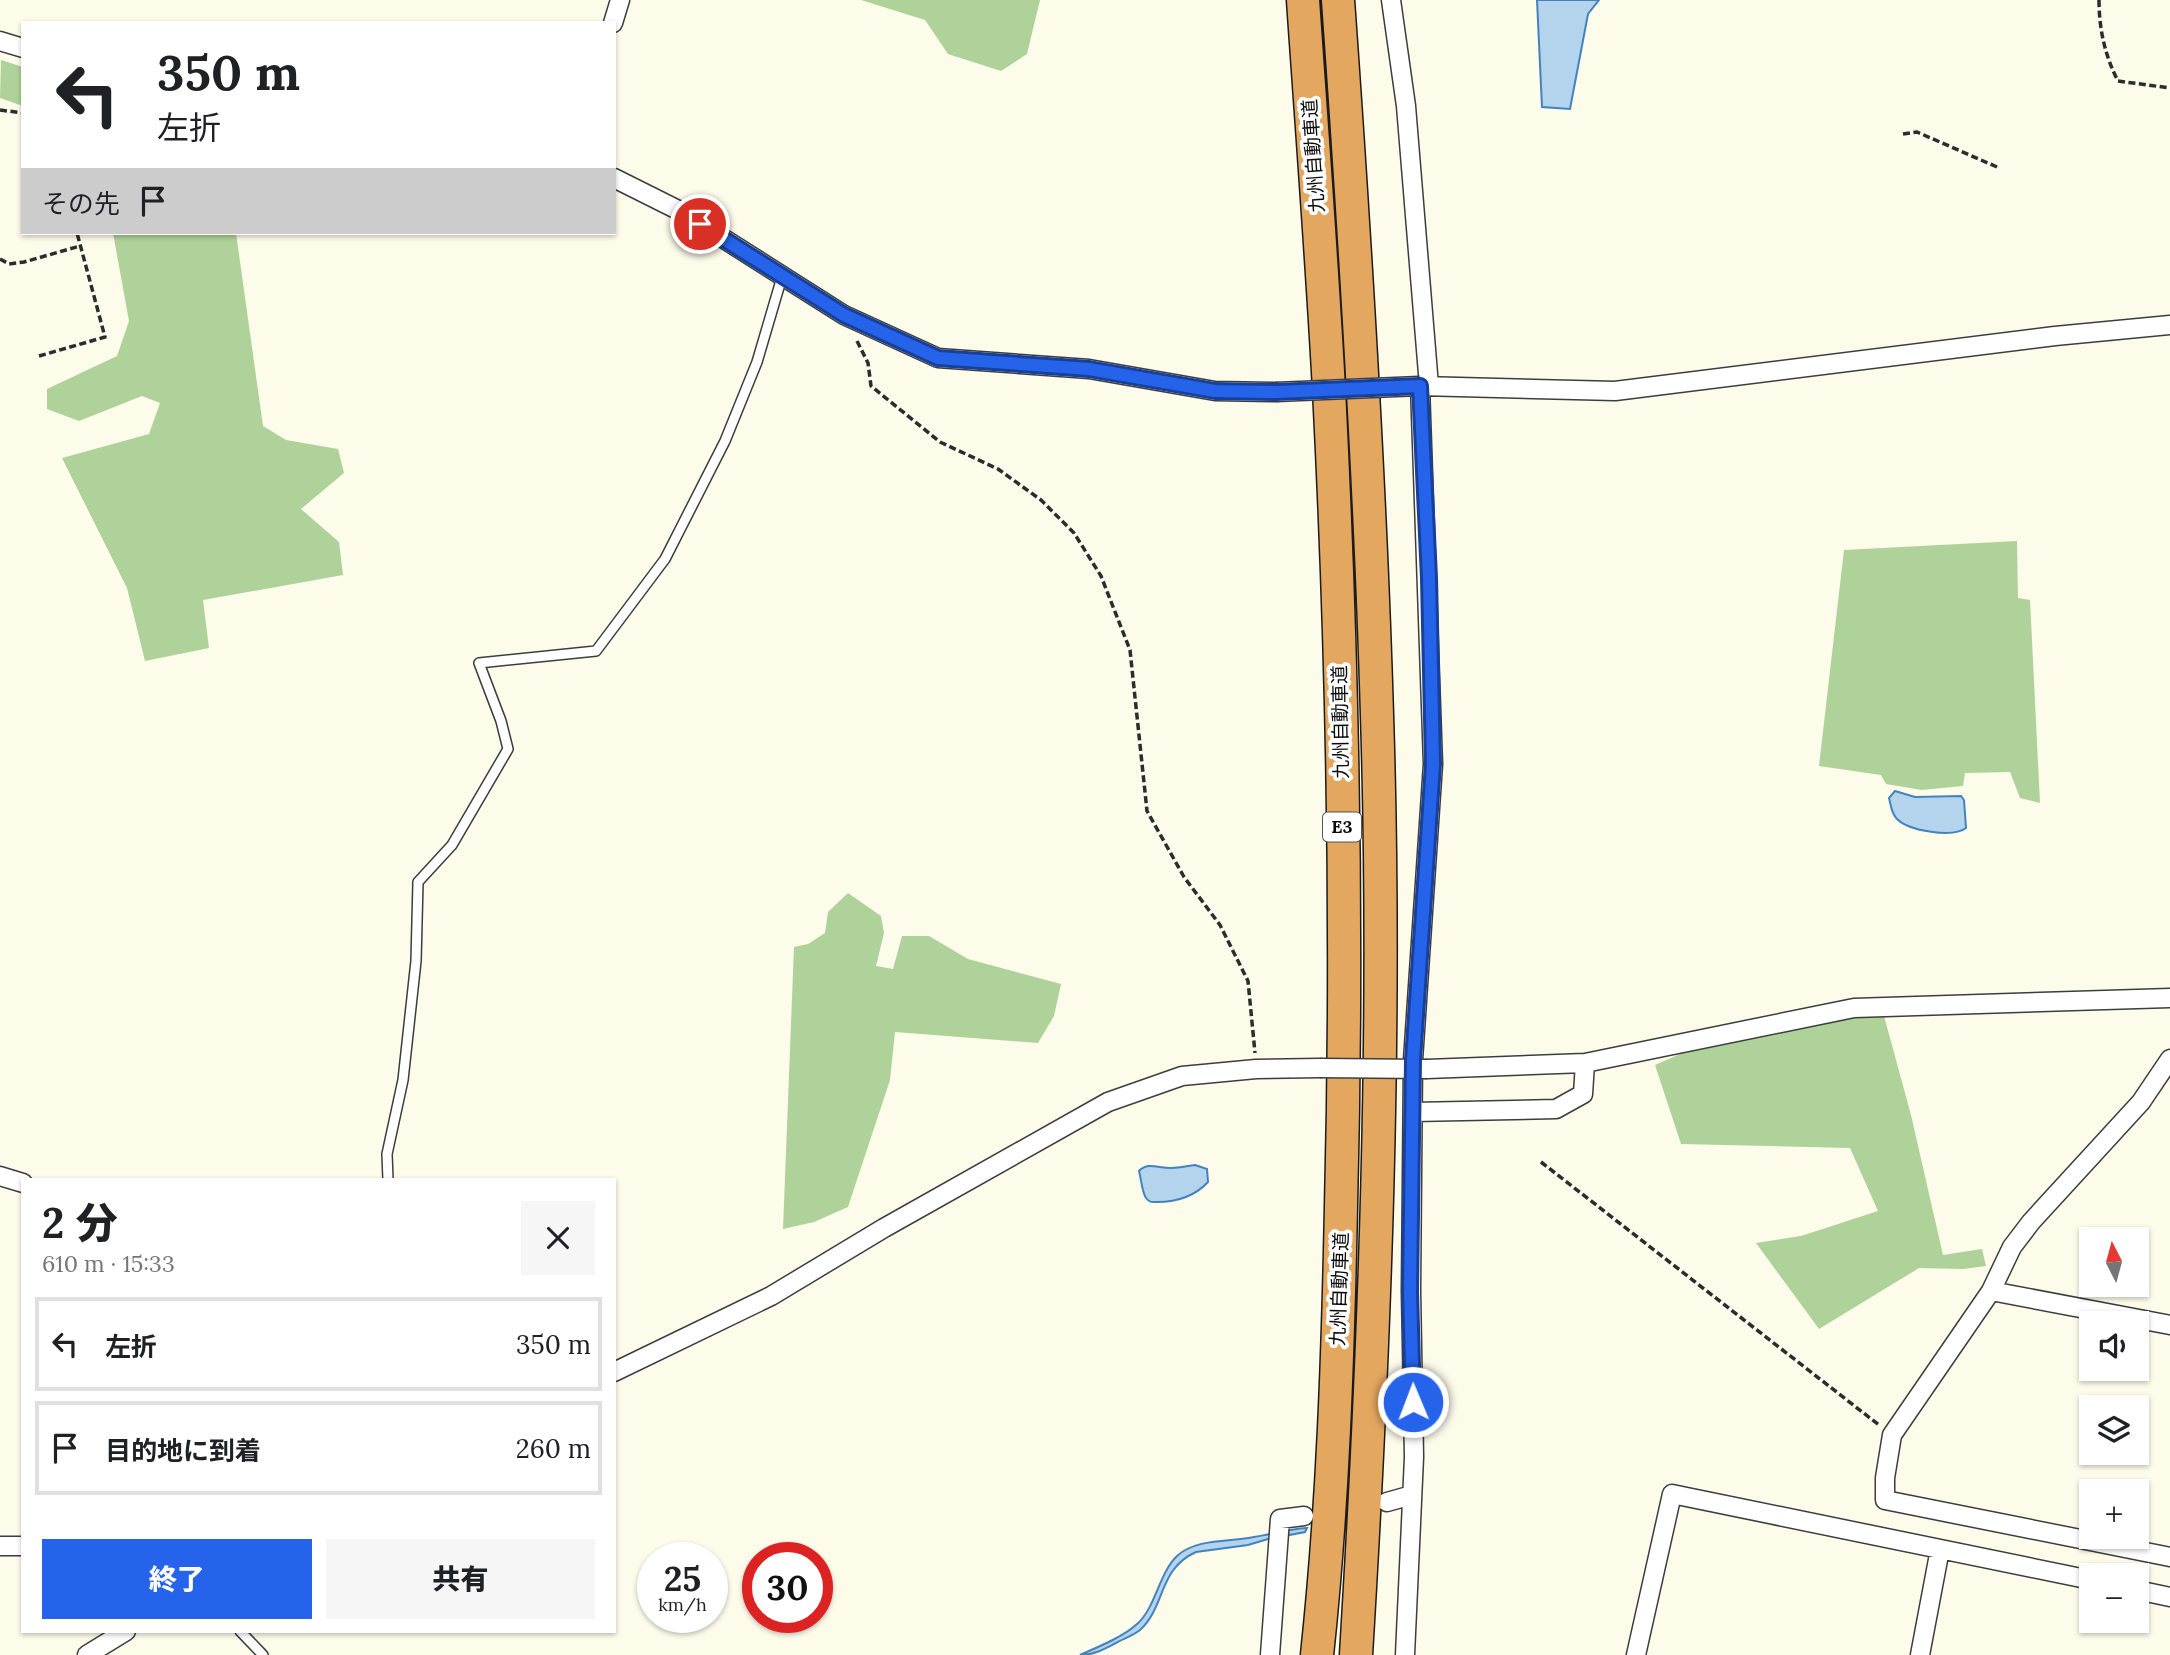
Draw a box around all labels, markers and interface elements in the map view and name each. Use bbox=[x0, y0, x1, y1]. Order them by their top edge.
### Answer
text: 350 m bbox=[157, 41, 300, 103]
icon: left bbox=[42, 49, 133, 140]
street label: 九州自動車道 bbox=[1297, 98, 1329, 214]
text: 左折 bbox=[157, 107, 221, 148]
icon: arrive bbox=[134, 182, 172, 220]
text: その先 bbox=[42, 187, 120, 220]
pin bbox=[670, 194, 730, 254]
icon: arrive bbox=[681, 205, 719, 243]
street label: 九州自動車道 bbox=[1327, 665, 1353, 779]
road number: E3 bbox=[1323, 812, 1361, 842]
text: 2 分 bbox=[42, 1196, 117, 1250]
button: close bbox=[521, 1201, 595, 1275]
north arrow bbox=[2079, 1227, 2149, 1297]
map controls bbox=[2079, 1227, 2149, 1633]
street label: 九州自動車道 bbox=[1325, 1232, 1353, 1346]
text: 610 m · 15:33 bbox=[42, 1249, 175, 1278]
button: sound bbox=[2079, 1311, 2149, 1381]
icon: left bbox=[46, 1325, 84, 1363]
text: 350 m bbox=[516, 1328, 591, 1361]
text: 左折 bbox=[105, 1330, 157, 1363]
position arrow bbox=[1376, 1365, 1450, 1439]
button: layers bbox=[2079, 1395, 2149, 1465]
icon: arrive bbox=[46, 1429, 84, 1467]
text: 260 m bbox=[516, 1432, 591, 1465]
text: 目的地に到着 bbox=[105, 1434, 261, 1467]
button: + bbox=[2079, 1479, 2149, 1549]
button: 終了 bbox=[42, 1539, 312, 1619]
button: 共有 bbox=[326, 1539, 595, 1619]
speed limit sign: 30 bbox=[742, 1542, 833, 1633]
text: 25 bbox=[664, 1556, 701, 1601]
button: − bbox=[2079, 1563, 2149, 1633]
text: km/h bbox=[658, 1593, 707, 1616]

